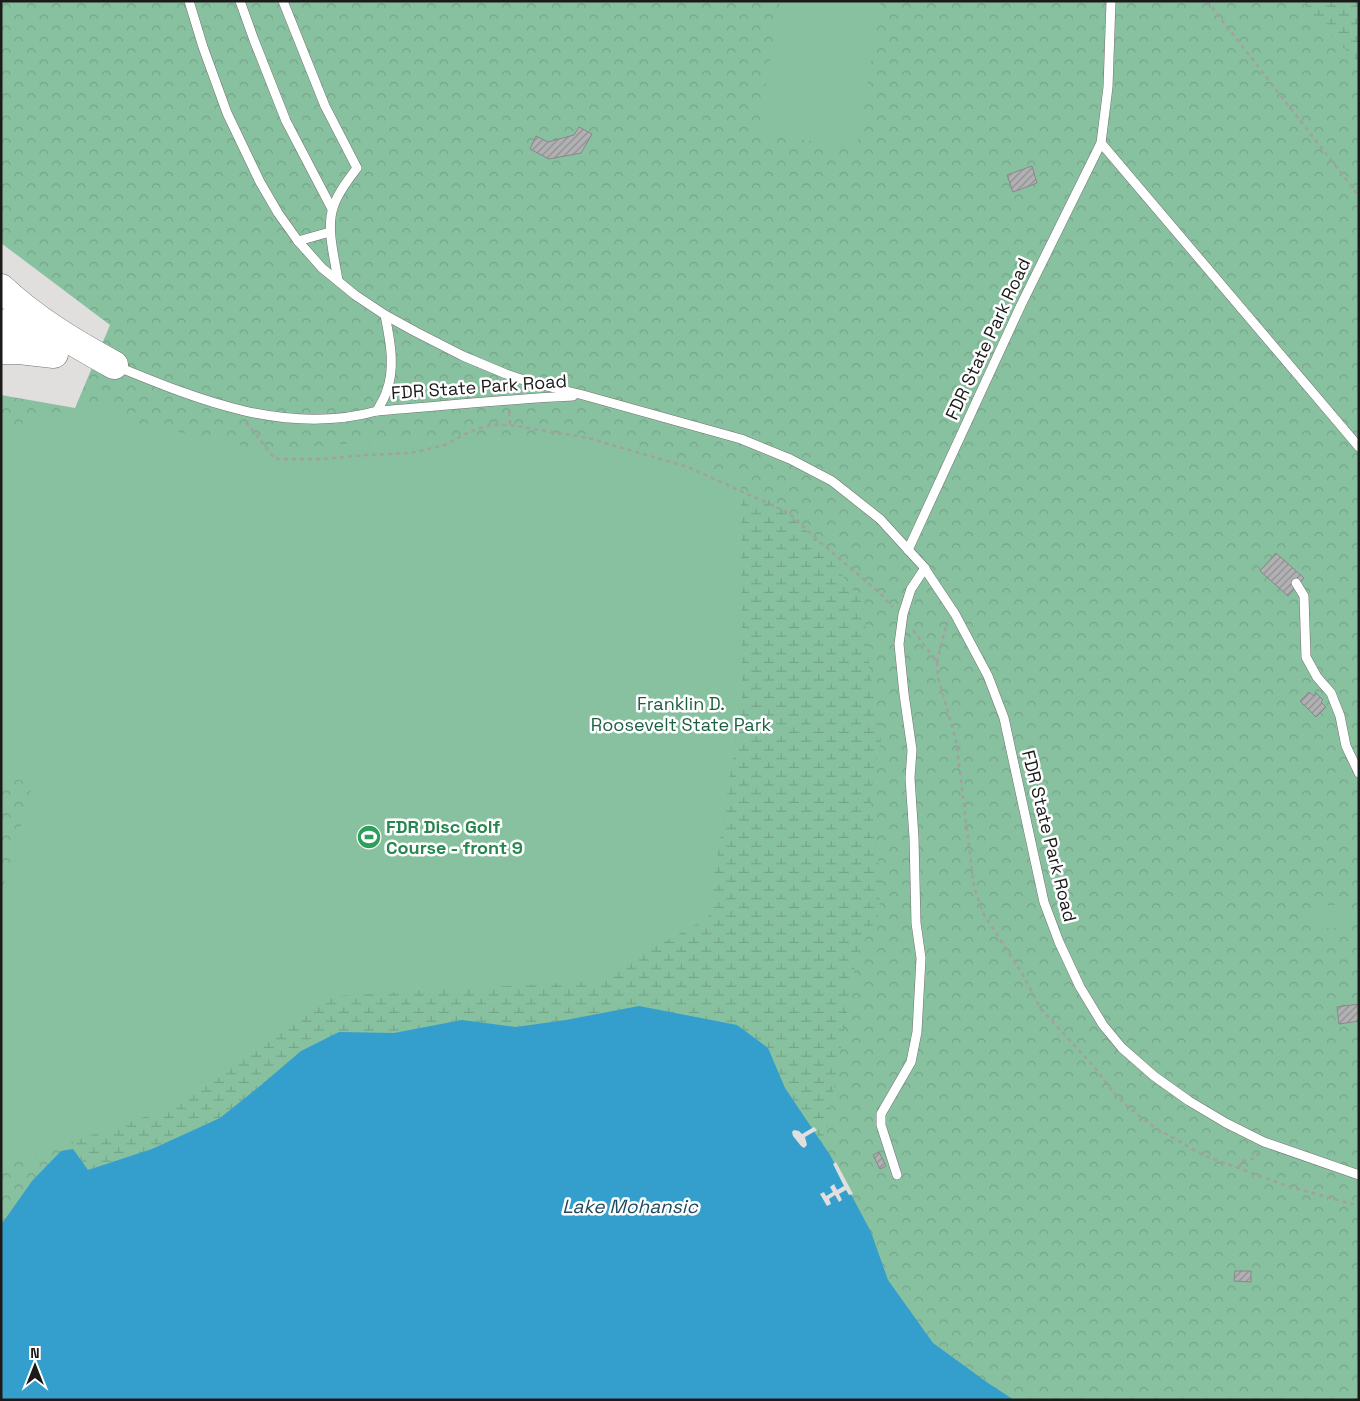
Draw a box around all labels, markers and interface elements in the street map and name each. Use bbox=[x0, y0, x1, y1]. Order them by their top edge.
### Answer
street label: FDR State Park Road bbox=[940, 254, 1035, 423]
street label: FDR State Park Road bbox=[390, 369, 568, 404]
park label: Franklin D. Roosevelt State Park bbox=[591, 692, 772, 736]
street label: FDR State Park Road bbox=[1017, 748, 1082, 924]
place label: FDR Disc Golf Course - front 9 bbox=[386, 815, 523, 859]
sports icon: FDR Disc Golf Course - front 9 bbox=[356, 824, 382, 850]
water label: Lake Mohansic bbox=[562, 1194, 698, 1219]
north arrow bbox=[10, 1341, 60, 1391]
text: N bbox=[30, 1344, 40, 1362]

